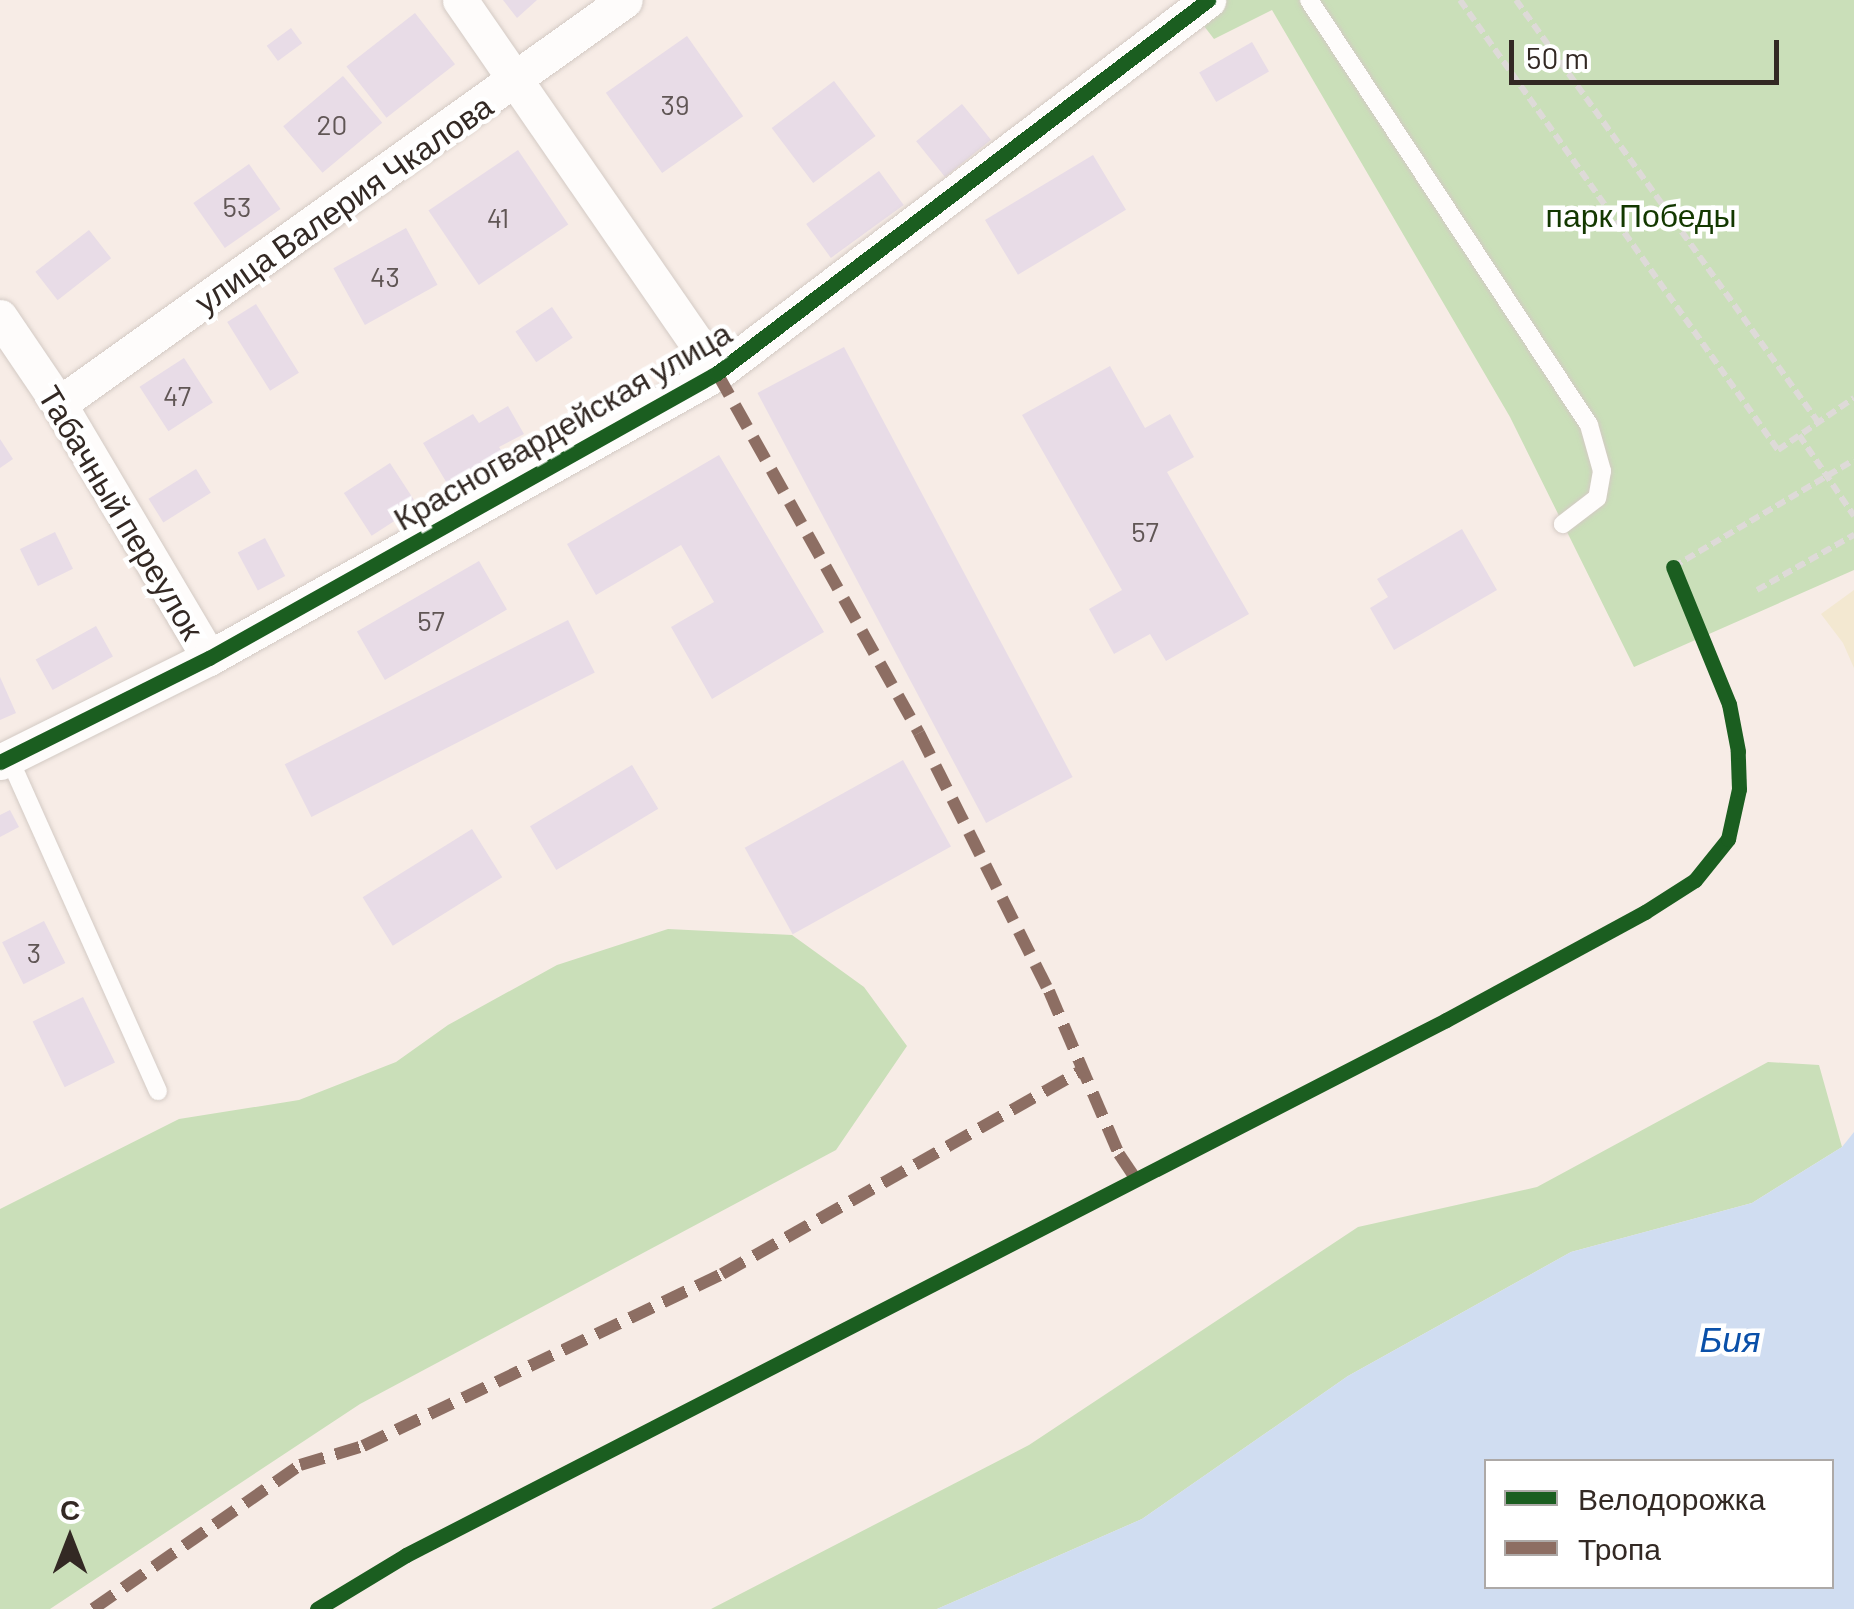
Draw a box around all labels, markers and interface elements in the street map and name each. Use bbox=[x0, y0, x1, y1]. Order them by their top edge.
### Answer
scale bar bbox=[1514, 20, 1784, 82]
text: 50 m bbox=[1526, 39, 1589, 75]
street label: улица Валерия Чкалова bbox=[187, 86, 499, 320]
house number: 39 bbox=[660, 87, 690, 121]
house number: 20 bbox=[317, 107, 347, 141]
house number: 53 bbox=[223, 189, 251, 223]
park label: парк Победы bbox=[1546, 195, 1736, 233]
house number: 41 bbox=[487, 200, 509, 234]
house number: 43 bbox=[370, 259, 400, 293]
street label: Красногвардейская улица bbox=[386, 313, 738, 537]
street label: Табачный переулок bbox=[31, 378, 213, 646]
house number: 47 bbox=[163, 378, 191, 412]
house number: 57 bbox=[1131, 514, 1159, 548]
house number: 57 bbox=[417, 603, 445, 637]
house number: 3 bbox=[27, 935, 41, 969]
water label: Бия bbox=[1700, 1317, 1760, 1359]
legend bbox=[1484, 1459, 1834, 1589]
text: Велодорожка bbox=[1578, 1480, 1765, 1516]
north arrow bbox=[20, 1489, 120, 1589]
text: С bbox=[60, 1492, 80, 1526]
text: Тропа bbox=[1578, 1530, 1661, 1566]

